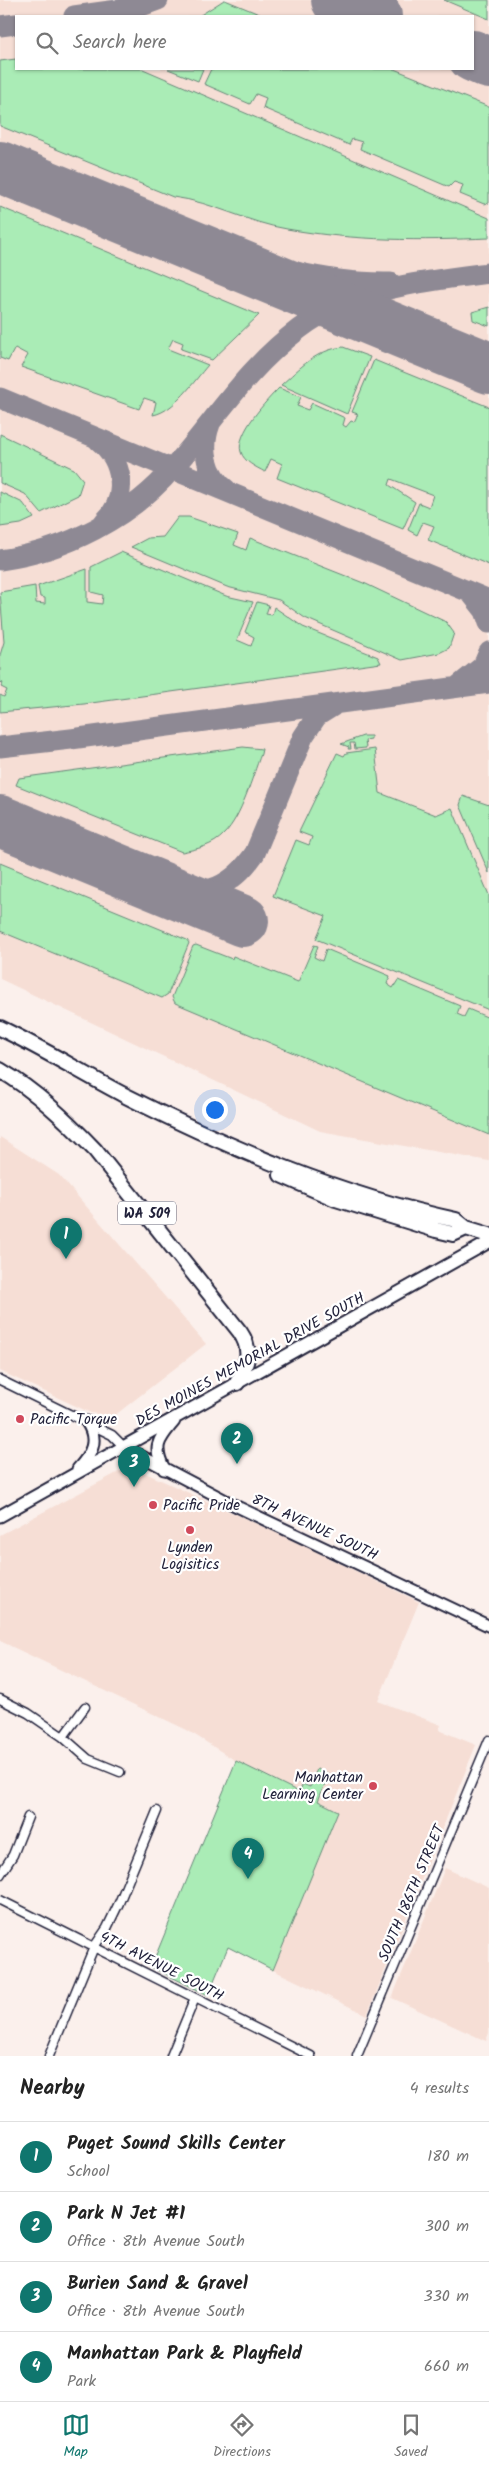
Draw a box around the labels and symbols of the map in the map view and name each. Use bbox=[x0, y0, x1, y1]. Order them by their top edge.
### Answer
your location bbox=[202, 1097, 228, 1123]
road number: WA 509 bbox=[118, 1202, 176, 1224]
pin: 1 bbox=[50, 1218, 82, 1259]
street label: DES MOINES MEMORIAL DRIVE SOUTH bbox=[131, 1286, 370, 1433]
place label: Pacific Torque bbox=[30, 1408, 117, 1432]
marker: Pacific Torque bbox=[14, 1413, 26, 1425]
pin: 2 bbox=[221, 1423, 253, 1464]
pin: 3 bbox=[118, 1446, 150, 1487]
street label: 8TH AVENUE SOUTH bbox=[247, 1488, 382, 1568]
place label: Pacific Pride bbox=[163, 1494, 240, 1518]
marker: Pacific Pride bbox=[147, 1499, 159, 1511]
marker: Lynden Logisitics bbox=[184, 1524, 196, 1536]
place label: Lynden Logisitics bbox=[161, 1536, 220, 1577]
place label: Manhattan Learning Center bbox=[262, 1766, 364, 1807]
marker: Manhattan Learning Center bbox=[367, 1780, 379, 1792]
street label: SOUTH 186TH STREET bbox=[372, 1819, 452, 1966]
pin: 4 bbox=[232, 1838, 264, 1879]
street label: 4TH AVENUE SOUTH bbox=[95, 1925, 228, 2009]

